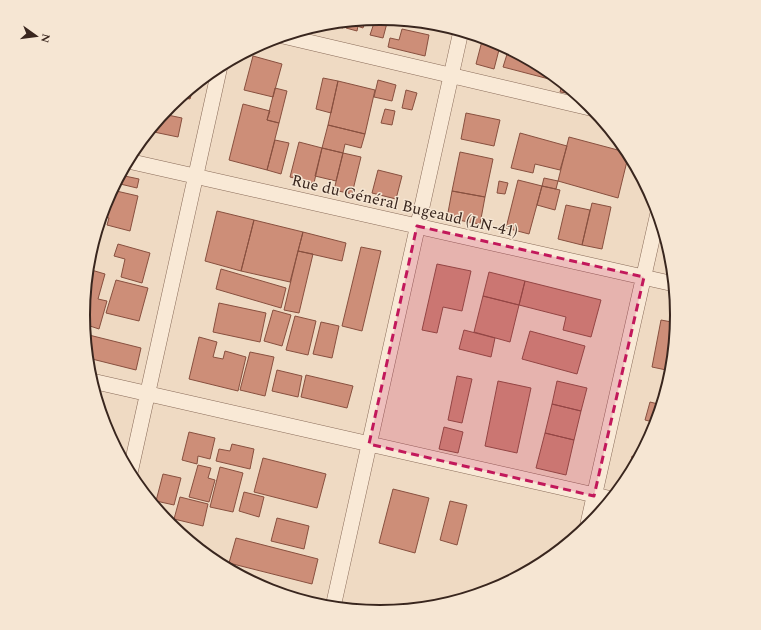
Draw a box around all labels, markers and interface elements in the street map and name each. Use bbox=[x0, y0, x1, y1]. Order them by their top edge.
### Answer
north arrow bbox=[16, 16, 56, 56]
text: N bbox=[36, 32, 55, 45]
street label: Rue du Général Bugeaud (LN-41) bbox=[289, 168, 520, 244]

